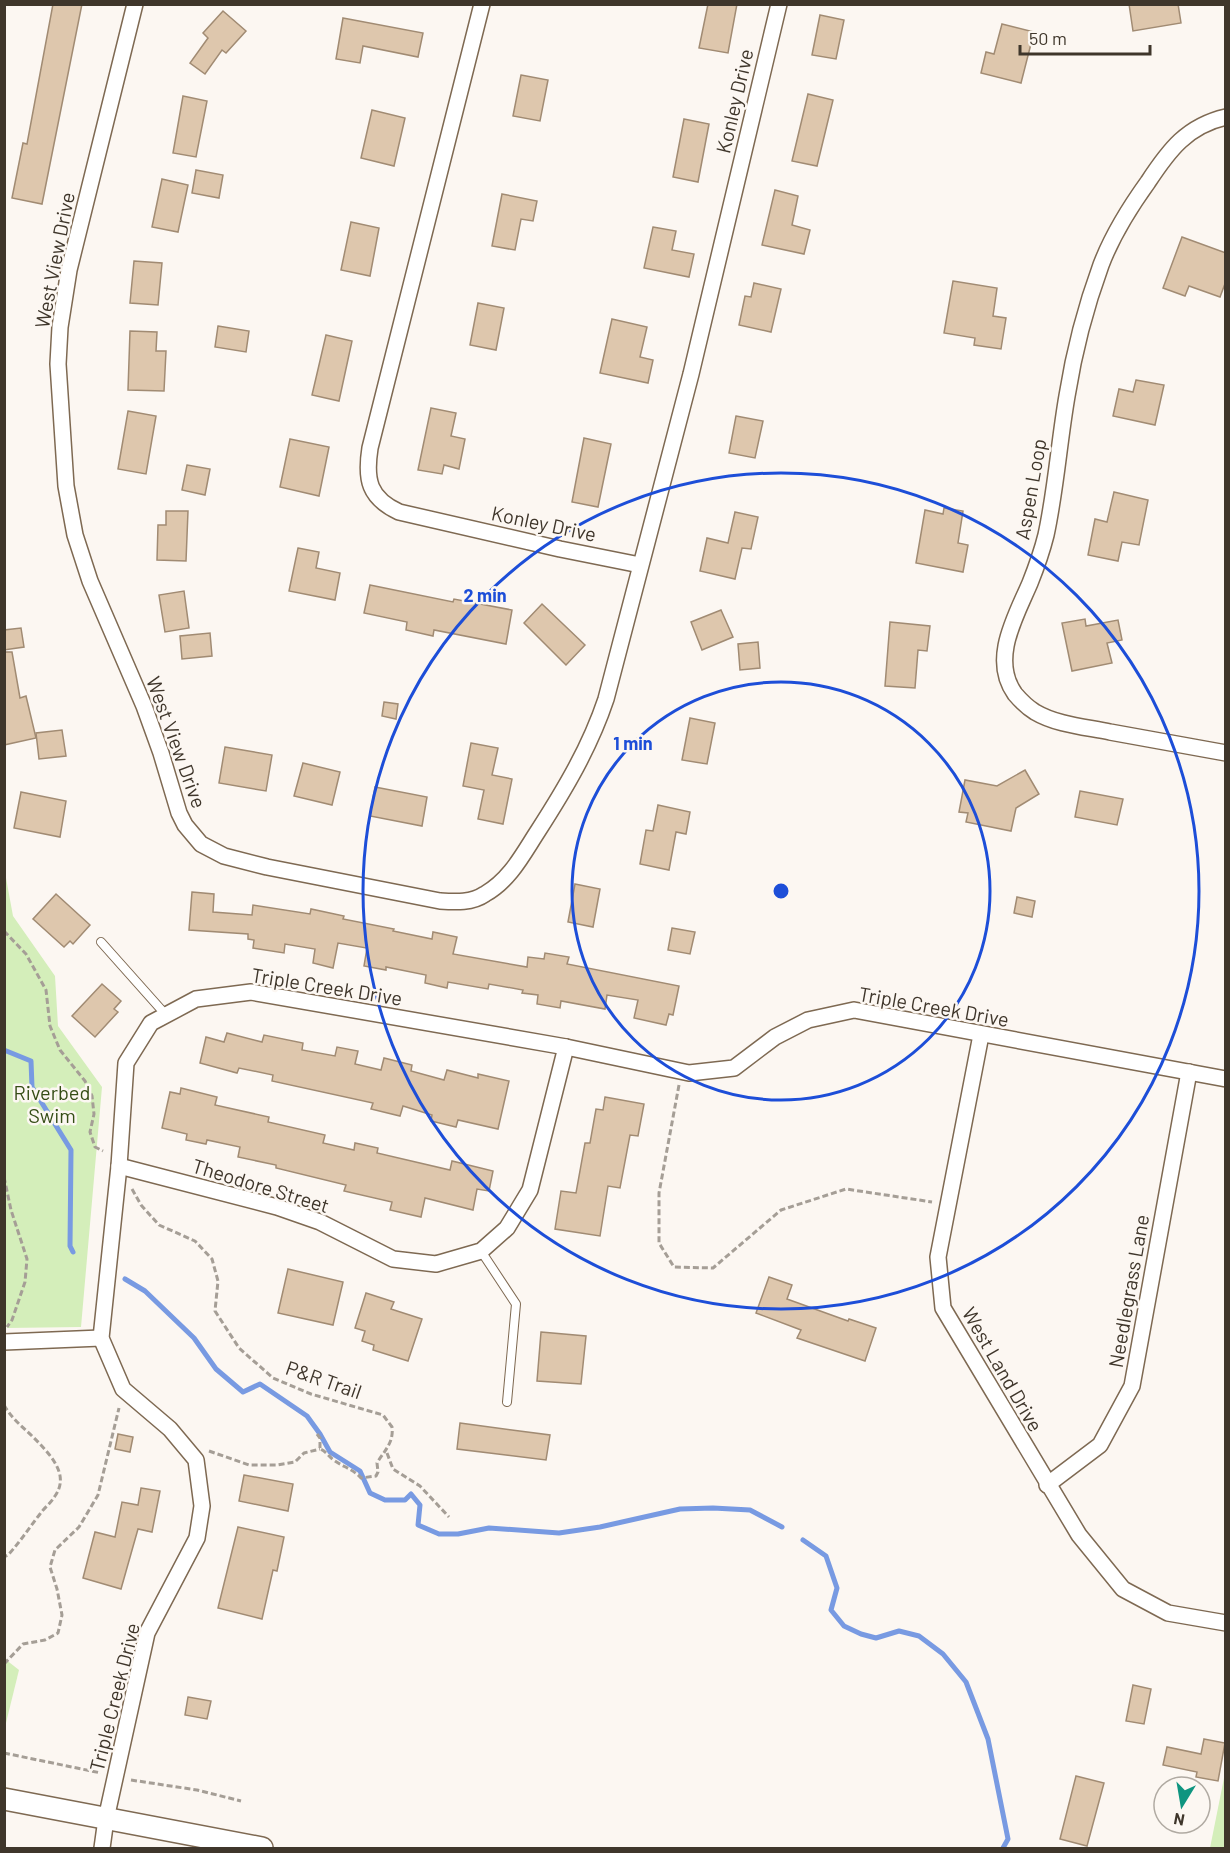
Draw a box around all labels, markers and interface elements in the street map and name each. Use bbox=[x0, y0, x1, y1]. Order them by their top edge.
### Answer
scale bar bbox=[1020, 18, 1150, 56]
text: 50 m bbox=[1029, 27, 1067, 49]
street label: Konley Drive bbox=[710, 46, 758, 156]
street label: West View Drive bbox=[29, 190, 79, 330]
street label: Aspen Loop bbox=[1009, 437, 1051, 541]
street label: Konley Drive bbox=[489, 500, 599, 546]
text: 2 min bbox=[463, 584, 507, 606]
street label: West View Drive bbox=[142, 673, 212, 811]
text: 1 min bbox=[613, 732, 653, 754]
centre of rings bbox=[771, 881, 791, 901]
street label: Triple Creek Drive bbox=[250, 962, 404, 1010]
street label: Triple Creek Drive bbox=[857, 981, 1011, 1031]
park label: Riverbed Swim bbox=[14, 1080, 90, 1127]
street label: Theodore Street bbox=[190, 1153, 332, 1217]
street label: Needlegrass Lane bbox=[1103, 1213, 1153, 1369]
street label: West Land Drive bbox=[958, 1303, 1048, 1435]
street label: P&R Trail bbox=[283, 1355, 365, 1403]
street label: Triple Creek Drive bbox=[84, 1620, 144, 1774]
north arrow bbox=[1152, 1775, 1212, 1835]
text: N bbox=[1172, 1810, 1186, 1831]

